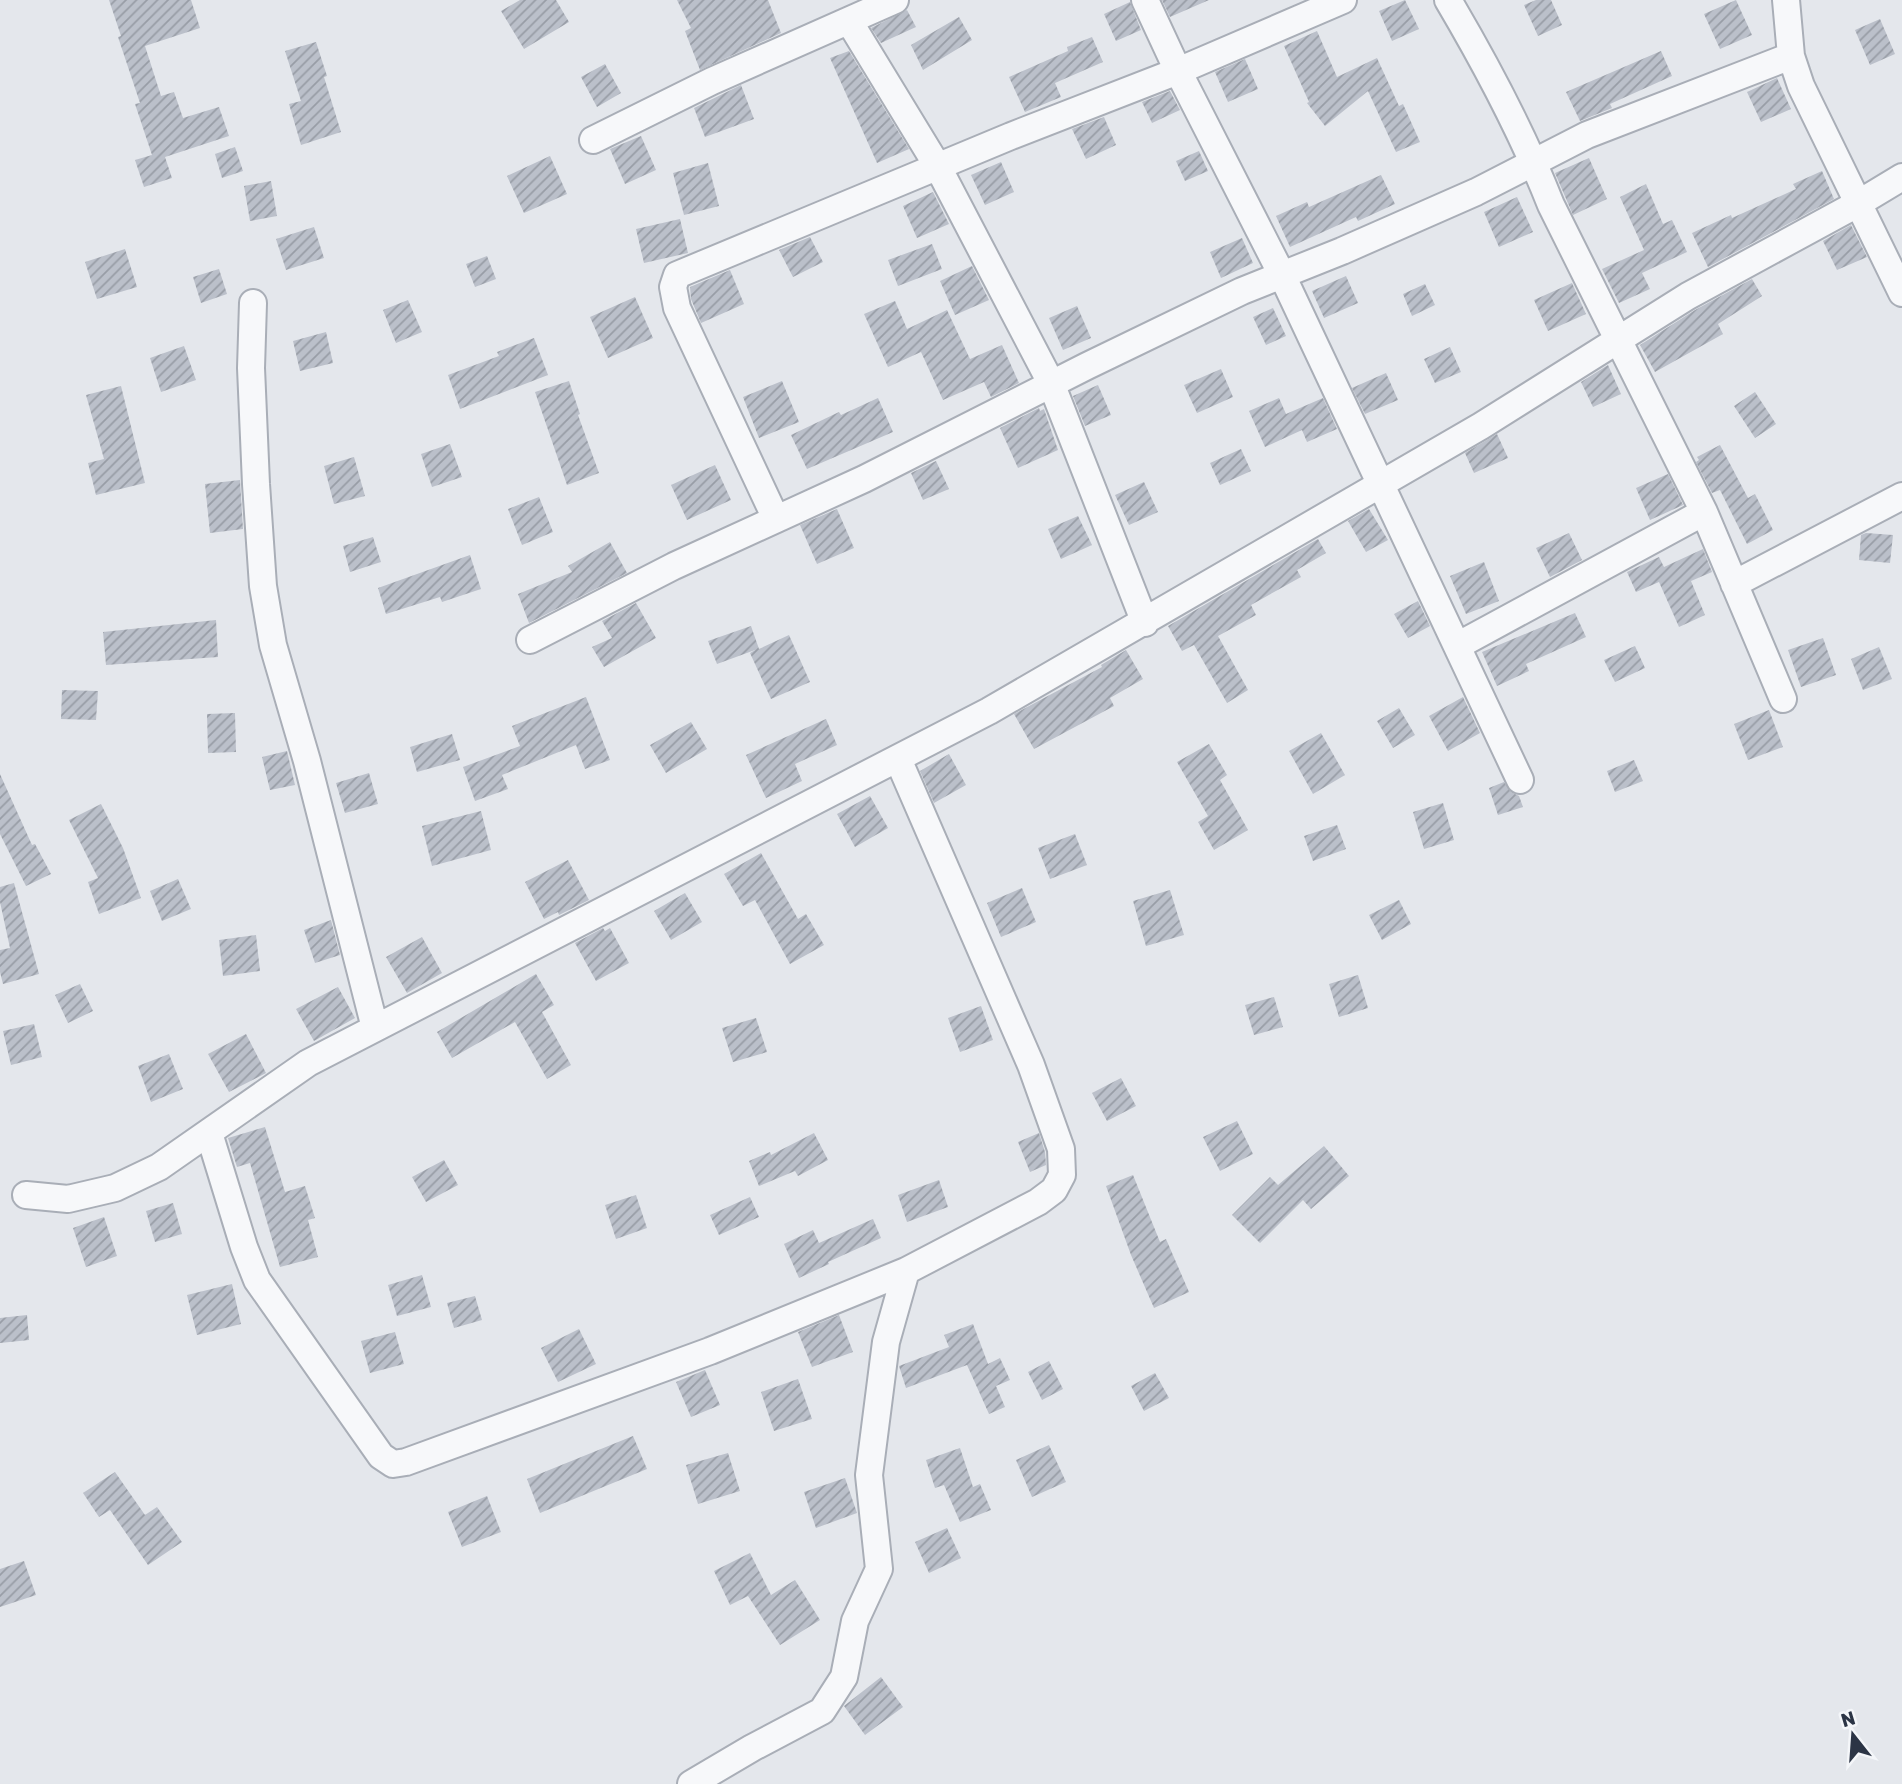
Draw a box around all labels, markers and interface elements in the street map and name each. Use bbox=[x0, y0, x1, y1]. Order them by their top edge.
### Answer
north arrow bbox=[1818, 1700, 1888, 1770]
text: N bbox=[1838, 1706, 1858, 1732]

